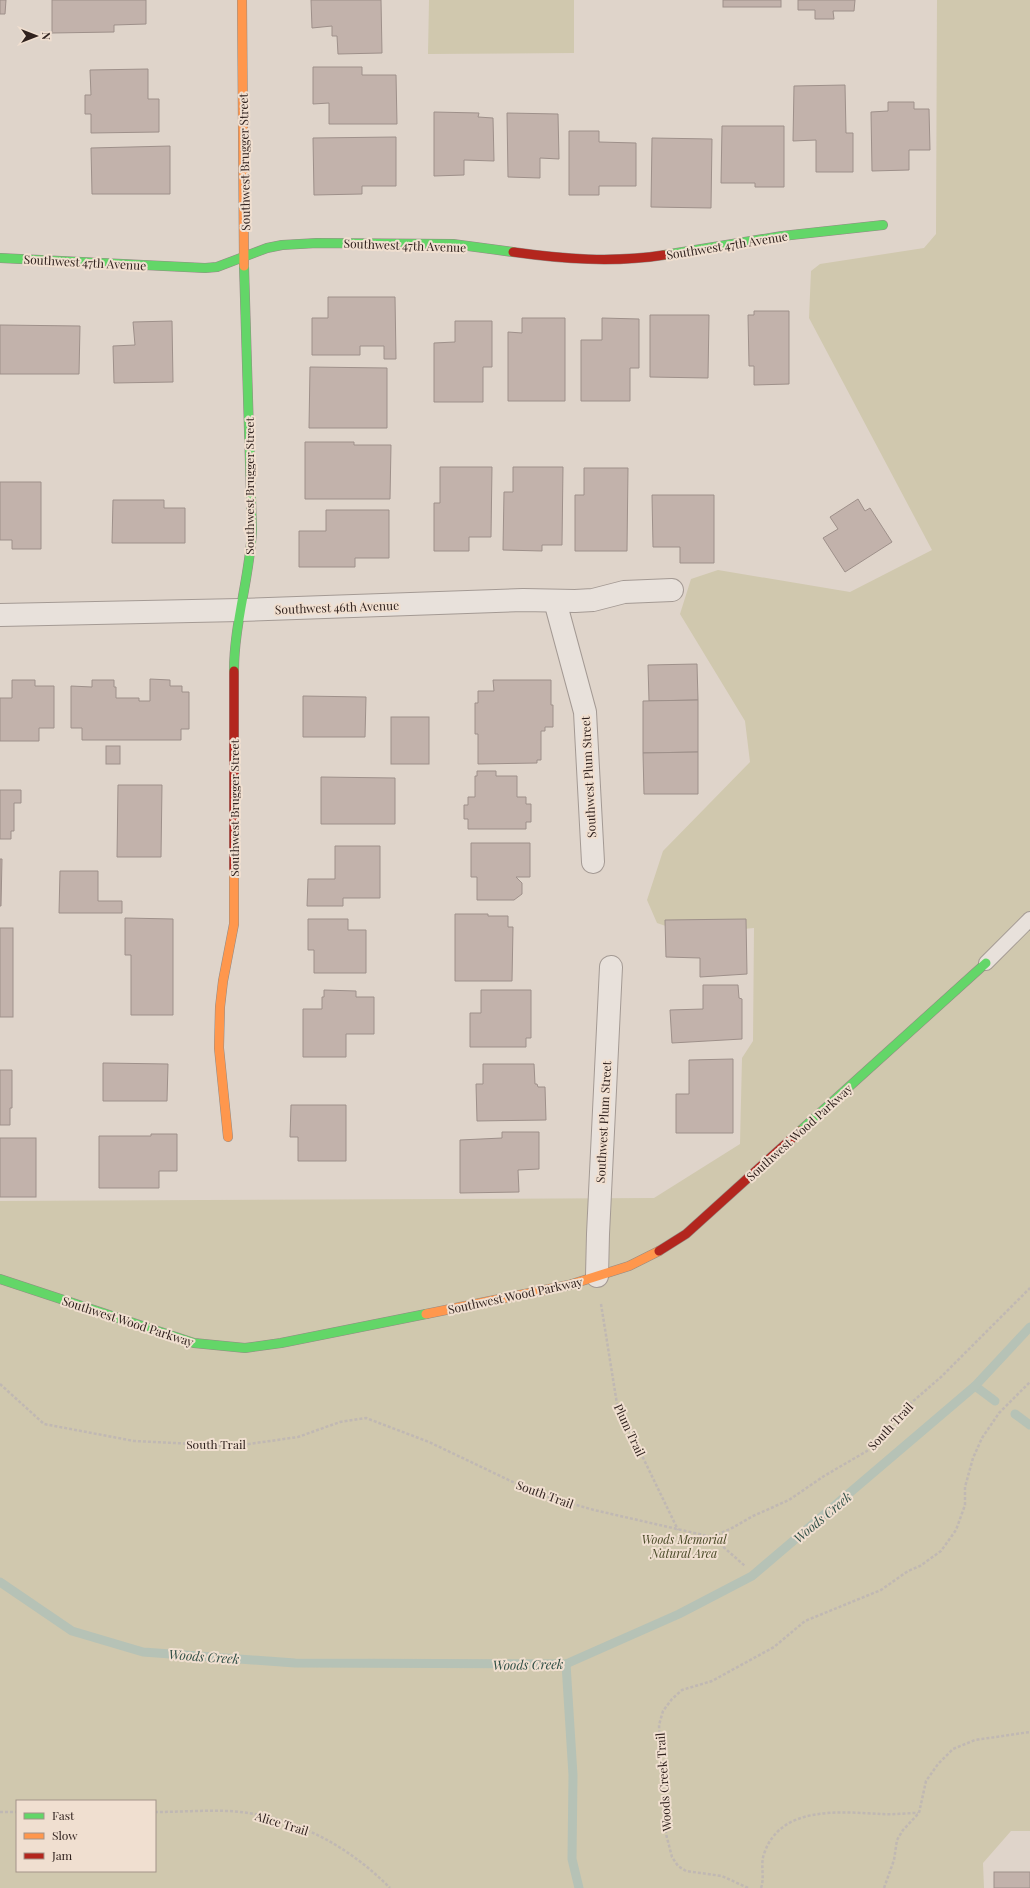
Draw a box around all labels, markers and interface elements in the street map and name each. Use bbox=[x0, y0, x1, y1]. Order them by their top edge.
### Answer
north arrow bbox=[16, 16, 56, 56]
text: N bbox=[39, 32, 54, 40]
street label: Southwest Brugger Street bbox=[235, 92, 253, 231]
street label: Southwest 47th Avenue bbox=[665, 228, 789, 262]
street label: Southwest 47th Avenue bbox=[343, 235, 467, 255]
street label: Southwest 47th Avenue bbox=[23, 251, 147, 273]
street label: Southwest Brugger Street bbox=[241, 417, 257, 555]
street label: Southwest 46th Avenue bbox=[275, 597, 399, 617]
street label: Southwest Plum Street bbox=[577, 715, 599, 838]
street label: Southwest Brugger Street bbox=[226, 739, 242, 877]
street label: Southwest Plum Street bbox=[592, 1060, 614, 1183]
street label: Southwest Wood Parkway bbox=[743, 1080, 855, 1184]
street label: Southwest Wood Parkway bbox=[446, 1273, 584, 1317]
street label: Southwest Wood Parkway bbox=[60, 1292, 196, 1350]
street label: South Trail bbox=[864, 1398, 917, 1453]
street label: Plum Trail bbox=[611, 1401, 649, 1459]
street label: South Trail bbox=[186, 1436, 246, 1452]
street label: South Trail bbox=[514, 1476, 576, 1512]
water label: Woods Creek bbox=[789, 1488, 855, 1546]
park label: Woods Memorial Natural Area bbox=[641, 1531, 727, 1561]
water label: Woods Creek bbox=[168, 1645, 240, 1667]
water label: Woods Creek bbox=[492, 1655, 564, 1673]
street label: Woods Creek Trail bbox=[652, 1732, 674, 1833]
legend bbox=[16, 1800, 156, 1872]
text: Fast bbox=[52, 1807, 75, 1823]
street label: Alice Trail bbox=[252, 1807, 311, 1839]
text: Slow bbox=[52, 1827, 78, 1843]
text: Jam bbox=[51, 1847, 73, 1863]

